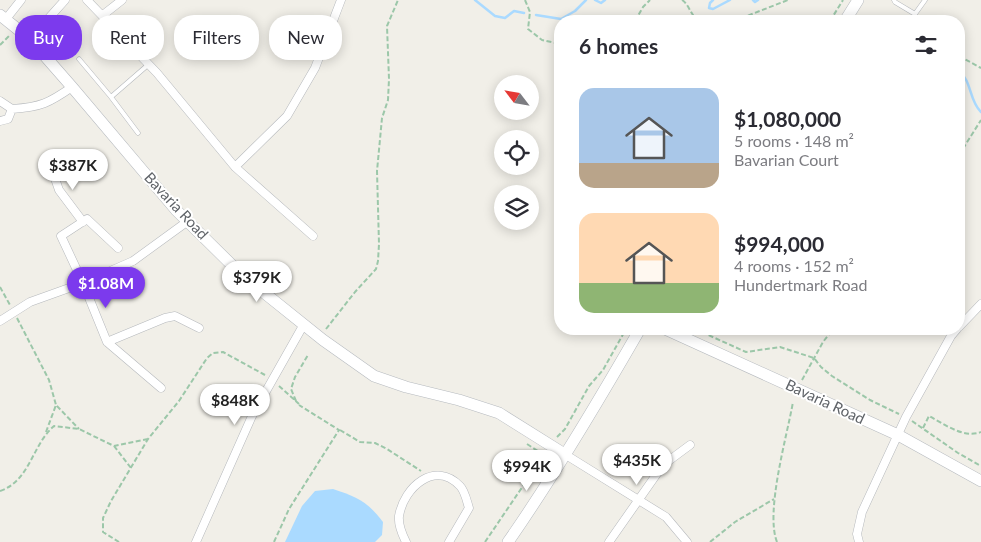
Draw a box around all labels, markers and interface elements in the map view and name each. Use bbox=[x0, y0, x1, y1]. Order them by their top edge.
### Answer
chip: Buy bbox=[15, 15, 82, 60]
chip: Rent bbox=[92, 15, 164, 60]
chip: Filters bbox=[174, 15, 259, 60]
chip: New bbox=[269, 15, 342, 60]
icon: filters bbox=[912, 31, 940, 59]
text: 6 homes bbox=[579, 33, 658, 58]
north arrow bbox=[494, 75, 539, 120]
map controls bbox=[494, 75, 539, 230]
text: $1,080,000 bbox=[734, 106, 841, 131]
icon: home bbox=[619, 108, 679, 168]
button: locate bbox=[494, 130, 539, 175]
text: 5 rooms · 148 m² bbox=[734, 131, 854, 150]
pin: $387K bbox=[38, 148, 108, 191]
text: Bavarian Court bbox=[734, 150, 839, 169]
text: $387K bbox=[49, 155, 97, 174]
street label: Bavaria Road bbox=[141, 168, 212, 243]
button: layers bbox=[494, 185, 539, 230]
text: $994,000 bbox=[734, 231, 824, 256]
icon: home bbox=[619, 233, 679, 293]
text: 4 rooms · 152 m² bbox=[734, 256, 854, 275]
pin: $379K bbox=[222, 260, 292, 303]
pin: $1.08M bbox=[65, 266, 147, 309]
text: $379K bbox=[233, 267, 281, 286]
text: $1.08M bbox=[78, 273, 134, 292]
text: Hundertmark Road bbox=[734, 275, 868, 294]
street label: Bavaria Road bbox=[783, 375, 868, 427]
pin: $848K bbox=[200, 384, 270, 426]
text: $848K bbox=[211, 390, 259, 409]
pin: $435K bbox=[602, 444, 672, 486]
pin: $994K bbox=[492, 450, 562, 492]
text: $435K bbox=[613, 450, 661, 469]
text: $994K bbox=[503, 456, 551, 475]

